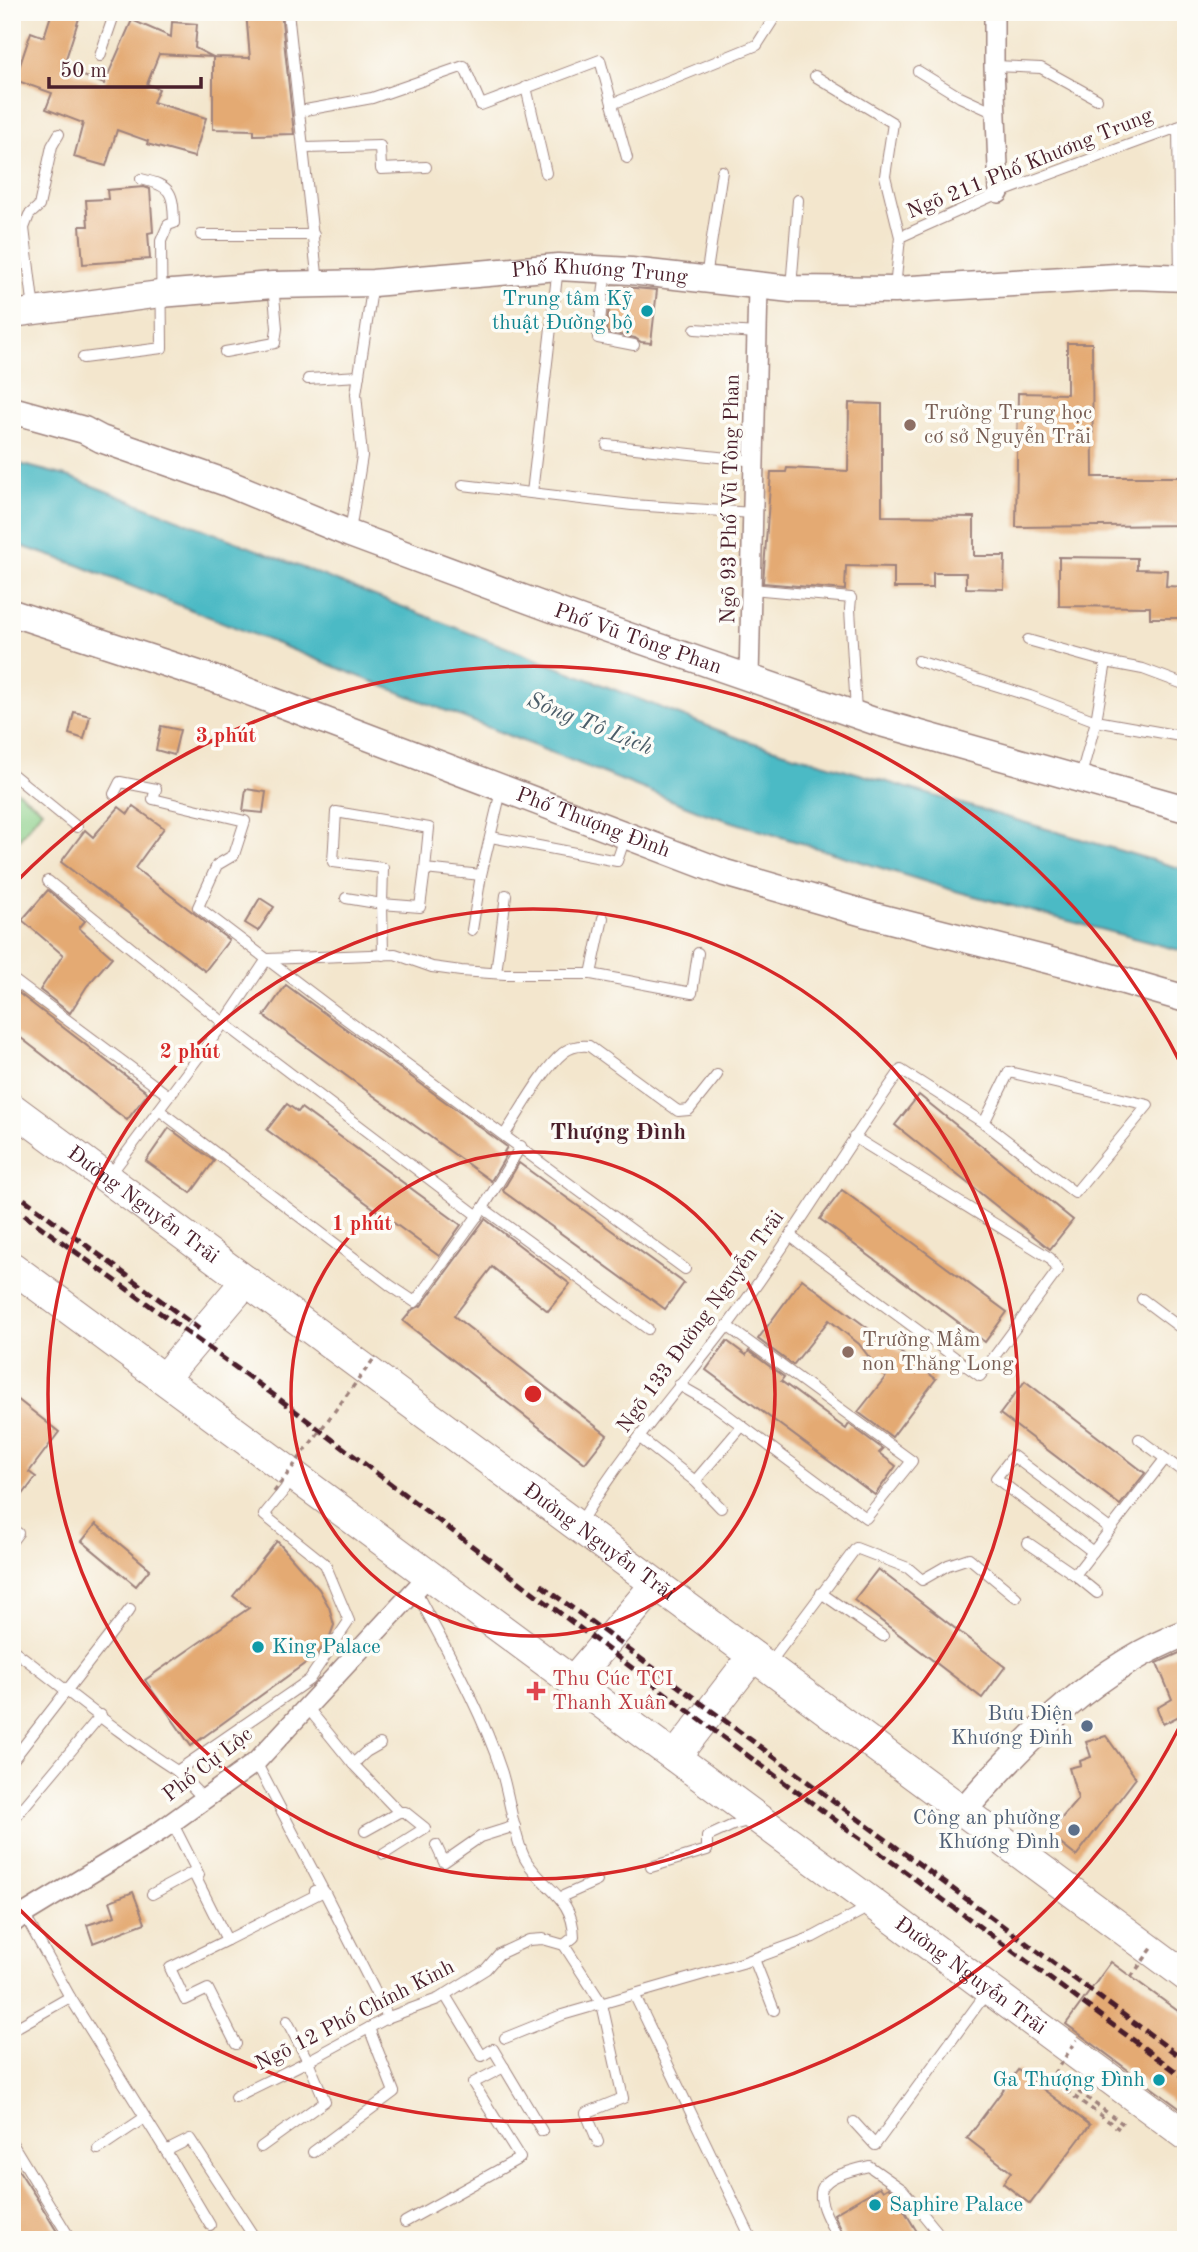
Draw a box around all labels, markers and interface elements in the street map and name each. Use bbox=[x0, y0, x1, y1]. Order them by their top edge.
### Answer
scale bar bbox=[49, 46, 201, 90]
text: 50 m bbox=[60, 61, 107, 82]
street label: Ngõ 211 Phố Khương Trung bbox=[904, 104, 1157, 223]
street label: Phố Khương Trung bbox=[510, 256, 690, 288]
place label: Trung tâm Kỹ thuật Đường bộ bbox=[492, 289, 633, 334]
marker: Trung tâm Kỹ thuật Đường bộ bbox=[639, 303, 655, 319]
street label: Ngõ 93 Phố Vũ Tông Phan bbox=[717, 374, 744, 624]
place label: Trường Trung học cơ sở Nguyễn Trãi bbox=[924, 403, 1092, 448]
marker: Trường Trung học cơ sở Nguyễn Trãi bbox=[902, 417, 918, 433]
street label: Phố Vũ Tông Phan bbox=[551, 600, 724, 678]
water label: Sông Tô Lịch bbox=[524, 688, 656, 761]
text: 3 phút bbox=[196, 726, 257, 747]
street label: Phố Thượng Đình bbox=[513, 784, 673, 862]
text: 2 phút bbox=[160, 1042, 221, 1063]
district label: Thượng Đình bbox=[550, 1121, 686, 1144]
street label: Đường Nguyễn Trãi bbox=[63, 1142, 223, 1268]
street label: Ngõ 133 Đường Nguyễn Trãi bbox=[612, 1206, 788, 1437]
text: 1 phút bbox=[332, 1214, 393, 1235]
place label: Trường Mầm non Thăng Long bbox=[862, 1328, 1014, 1375]
marker: Trường Mầm non Thăng Long bbox=[840, 1344, 856, 1360]
centre of rings bbox=[521, 1382, 545, 1406]
street label: Đường Nguyễn Trãi bbox=[519, 1479, 679, 1605]
place label: King Palace bbox=[272, 1637, 381, 1658]
marker: King Palace bbox=[250, 1639, 266, 1655]
place label: Thu Cúc TCI Thanh Xuân bbox=[552, 1669, 673, 1714]
marker: Thu Cúc TCI Thanh Xuân bbox=[526, 1681, 546, 1701]
place label: Bưu Điện Khương Đình bbox=[951, 1704, 1073, 1749]
marker: Bưu Điện Khương Đình bbox=[1079, 1718, 1095, 1734]
street label: Phố Cự Lộc bbox=[159, 1723, 257, 1806]
place label: Công an phường Khương Đình bbox=[913, 1808, 1061, 1853]
marker: Công an phường Khương Đình bbox=[1066, 1822, 1082, 1838]
street label: Đường Nguyễn Trãi bbox=[891, 1913, 1050, 2038]
street label: Ngõ 12 Phố Chính Kinh bbox=[252, 1956, 458, 2075]
place label: Ga Thượng Đình bbox=[992, 2070, 1145, 2091]
marker: Ga Thượng Đình bbox=[1151, 2072, 1167, 2088]
place label: Saphire Palace bbox=[889, 2195, 1023, 2216]
marker: Saphire Palace bbox=[867, 2197, 883, 2213]

